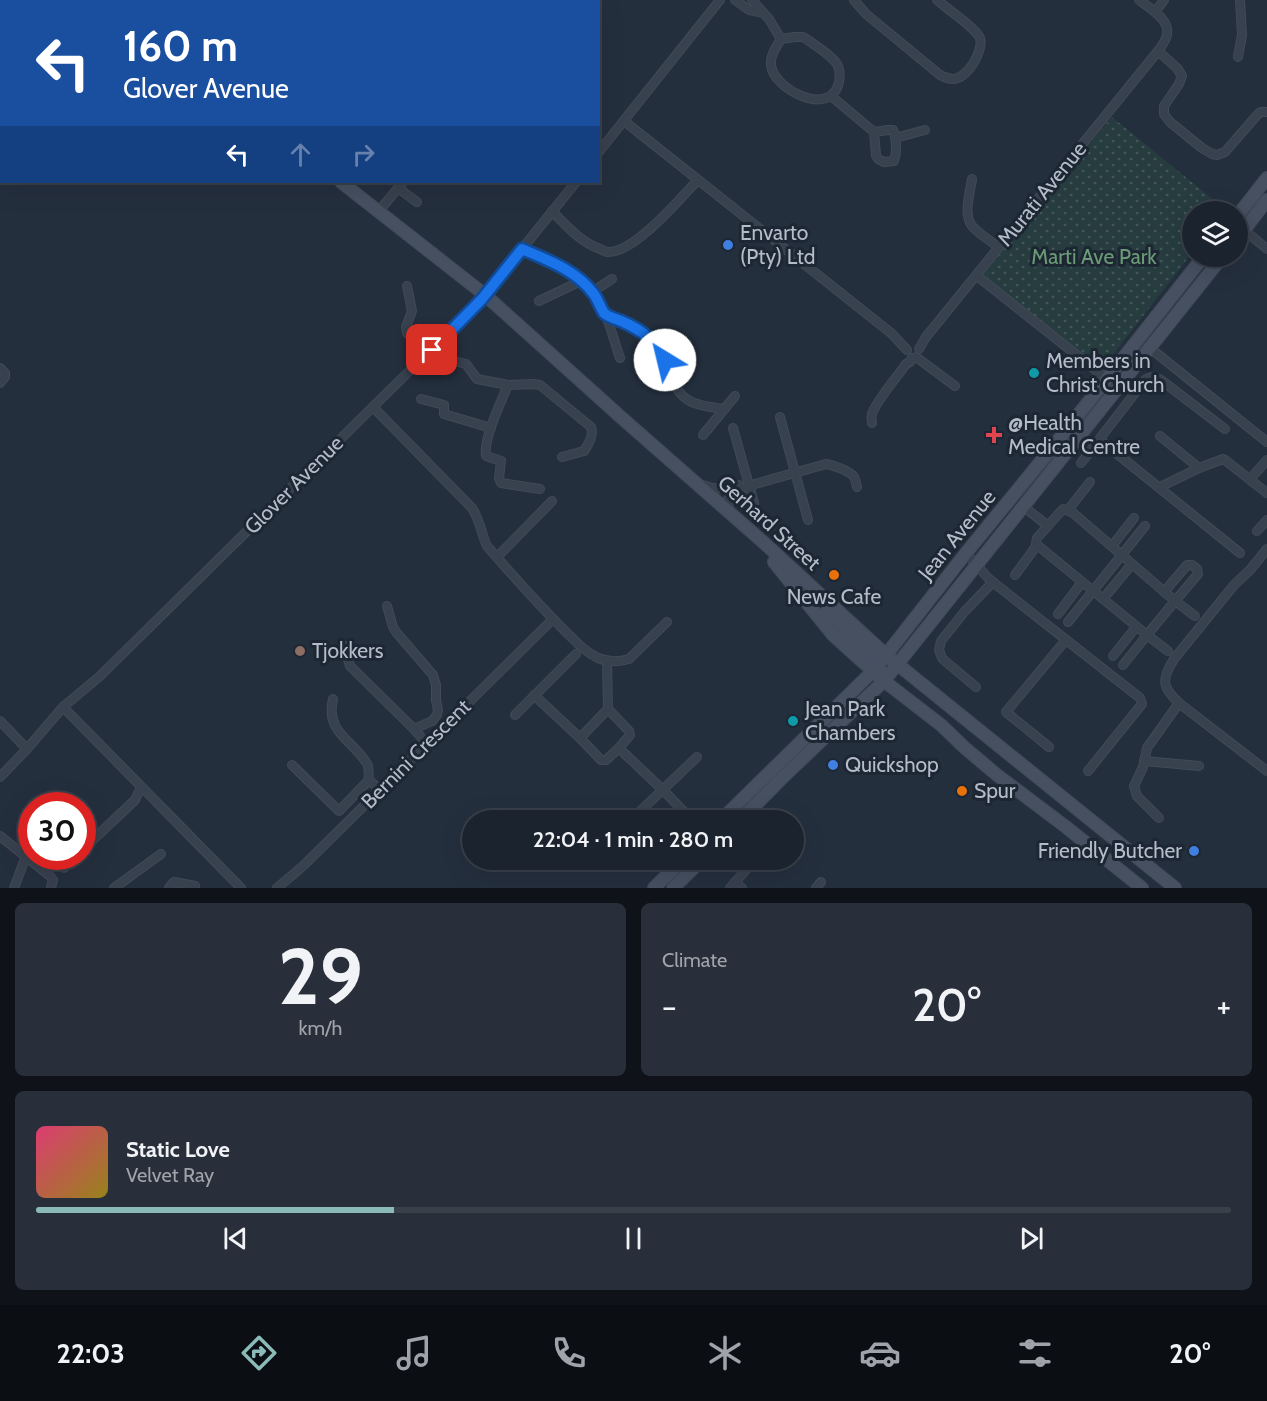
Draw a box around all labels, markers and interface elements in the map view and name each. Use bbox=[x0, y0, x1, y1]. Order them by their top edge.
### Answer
text: 160 m bbox=[123, 20, 238, 72]
icon: left bbox=[24, 24, 102, 102]
text: Glover Avenue bbox=[123, 72, 289, 105]
street label: Murati Avenue bbox=[992, 136, 1091, 251]
icon: left bbox=[221, 138, 254, 171]
icon: ahead bbox=[284, 138, 317, 171]
icon: right bbox=[347, 138, 380, 171]
map controls bbox=[1182, 201, 1248, 267]
button: layers bbox=[1182, 201, 1248, 267]
place label: Envarto (Pty) Ltd bbox=[740, 220, 815, 269]
marker: Envarto (Pty) Ltd bbox=[721, 238, 735, 252]
park label: Marti Ave Park bbox=[1031, 244, 1157, 269]
pin bbox=[406, 324, 457, 375]
position arrow bbox=[633, 328, 697, 392]
icon: arrive bbox=[415, 333, 448, 366]
place label: Members in Christ Church bbox=[1046, 348, 1165, 397]
marker: Members in Christ Church bbox=[1027, 366, 1041, 380]
place label: @Health Medical Centre bbox=[1008, 410, 1140, 459]
marker: @Health Medical Centre bbox=[985, 426, 1003, 444]
street label: Glover Avenue bbox=[239, 430, 348, 539]
street label: Gerhard Street bbox=[713, 470, 826, 575]
street label: Jean Avenue bbox=[912, 484, 1001, 586]
marker: News Cafe bbox=[827, 568, 841, 582]
place label: News Cafe bbox=[787, 584, 881, 609]
place label: Tjokkers bbox=[312, 638, 384, 664]
marker: Tjokkers bbox=[293, 644, 307, 658]
street label: Bernini Crescent bbox=[356, 694, 476, 814]
place label: Jean Park Chambers bbox=[804, 696, 896, 745]
marker: Jean Park Chambers bbox=[786, 714, 800, 728]
place label: Quickshop bbox=[845, 752, 939, 777]
marker: Quickshop bbox=[826, 758, 840, 772]
place label: Spur bbox=[974, 778, 1016, 803]
marker: Spur bbox=[955, 784, 969, 798]
speed limit sign: 30 bbox=[18, 792, 96, 870]
text: 22:04 · 1 min · 280 m bbox=[533, 826, 733, 853]
place label: Friendly Butcher bbox=[1038, 838, 1182, 863]
marker: Friendly Butcher bbox=[1187, 844, 1201, 858]
text: 29 bbox=[278, 929, 363, 1024]
text: Climate bbox=[662, 948, 727, 972]
text: 20° bbox=[912, 978, 981, 1032]
text: − bbox=[662, 986, 677, 1026]
text: + bbox=[1216, 986, 1231, 1026]
text: km/h bbox=[299, 1016, 342, 1040]
text: Static Love bbox=[126, 1136, 230, 1163]
text: Velvet Ray bbox=[126, 1163, 214, 1187]
icon: previous bbox=[219, 1222, 252, 1255]
icon: pause bbox=[617, 1222, 650, 1255]
icon: next bbox=[1015, 1222, 1048, 1255]
icon: directions bbox=[238, 1332, 280, 1374]
icon: music bbox=[393, 1332, 435, 1374]
icon: phone bbox=[548, 1332, 590, 1374]
icon: climate bbox=[704, 1332, 746, 1374]
icon: car bbox=[859, 1332, 901, 1374]
icon: filters bbox=[1014, 1332, 1056, 1374]
text: 22:03 bbox=[57, 1337, 125, 1370]
text: 20° bbox=[1169, 1337, 1210, 1370]

